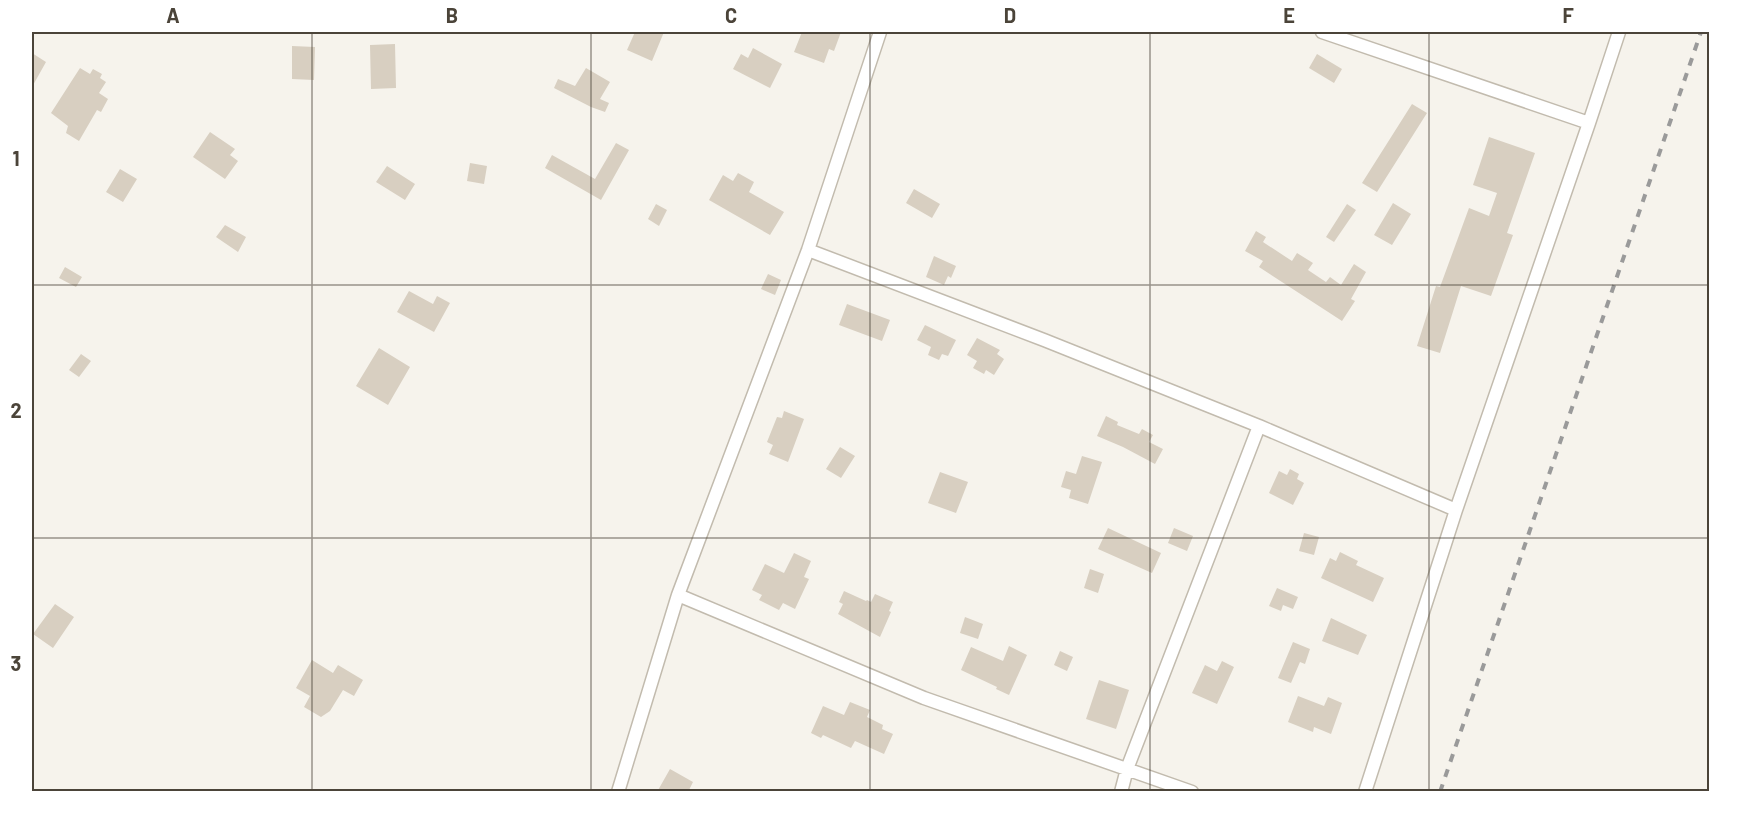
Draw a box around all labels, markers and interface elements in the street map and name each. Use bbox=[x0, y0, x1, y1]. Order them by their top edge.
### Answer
text: A bbox=[166, 3, 180, 27]
text: B bbox=[446, 3, 458, 27]
text: C bbox=[725, 3, 737, 27]
text: D bbox=[1004, 3, 1016, 27]
text: E bbox=[1283, 3, 1295, 27]
text: F bbox=[1562, 3, 1574, 27]
text: 1 bbox=[12, 146, 20, 170]
text: 2 bbox=[10, 398, 22, 422]
text: 3 bbox=[11, 651, 21, 675]

